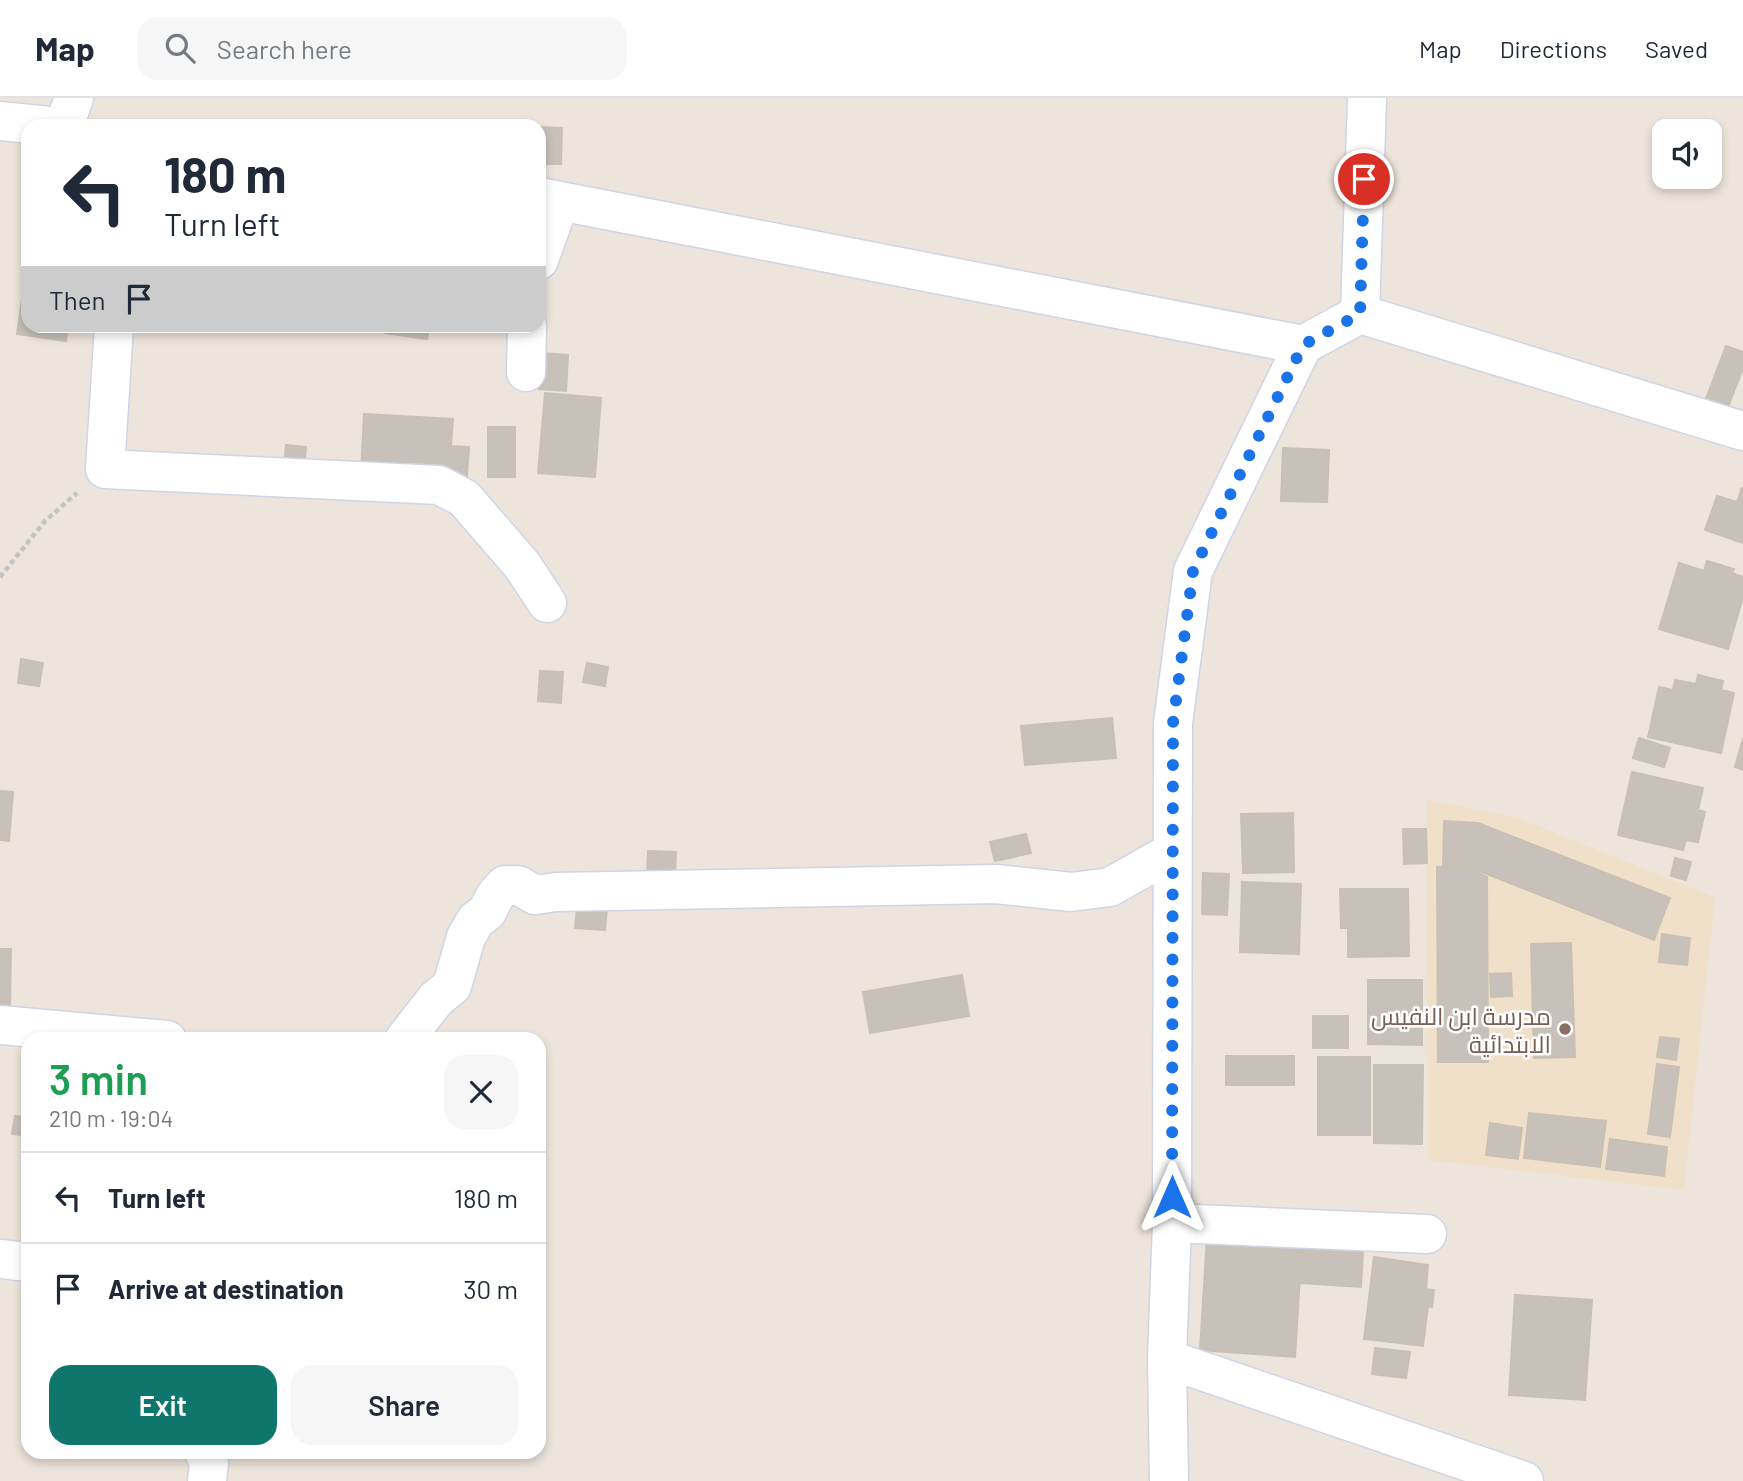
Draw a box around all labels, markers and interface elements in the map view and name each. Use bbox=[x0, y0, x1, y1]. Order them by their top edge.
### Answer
search box bbox=[137, 17, 627, 80]
text: Map bbox=[35, 28, 95, 68]
icon: search bbox=[161, 29, 199, 67]
text: Search here bbox=[217, 33, 352, 64]
text: Map bbox=[1419, 34, 1462, 63]
text: Directions bbox=[1500, 34, 1607, 63]
text: Saved bbox=[1645, 34, 1708, 63]
map controls bbox=[1652, 119, 1722, 189]
button: sound bbox=[1652, 119, 1722, 189]
text: 180 m bbox=[164, 144, 287, 203]
icon: left bbox=[49, 147, 140, 238]
pin bbox=[1334, 149, 1394, 209]
icon: arrive bbox=[1345, 160, 1383, 198]
text: Turn left bbox=[164, 204, 281, 242]
icon: arrive bbox=[120, 280, 158, 318]
text: Then bbox=[49, 284, 106, 315]
place label: مدرسة ابن النفيس الابتدائية bbox=[1371, 1001, 1551, 1058]
marker: مدرسة ابن النفيس الابتدائية bbox=[1557, 1021, 1573, 1037]
text: 3 min bbox=[49, 1053, 148, 1103]
button: close bbox=[444, 1055, 518, 1129]
text: 210 m · 19:04 bbox=[49, 1104, 173, 1132]
position arrow bbox=[1135, 1160, 1209, 1234]
icon: left bbox=[49, 1179, 87, 1217]
text: Turn left bbox=[108, 1182, 206, 1213]
text: 180 m bbox=[454, 1182, 518, 1213]
icon: arrive bbox=[49, 1270, 87, 1308]
text: Arrive at destination bbox=[108, 1273, 344, 1304]
text: 30 m bbox=[463, 1273, 518, 1304]
button: Exit bbox=[49, 1365, 277, 1445]
button: Share bbox=[291, 1365, 518, 1445]

